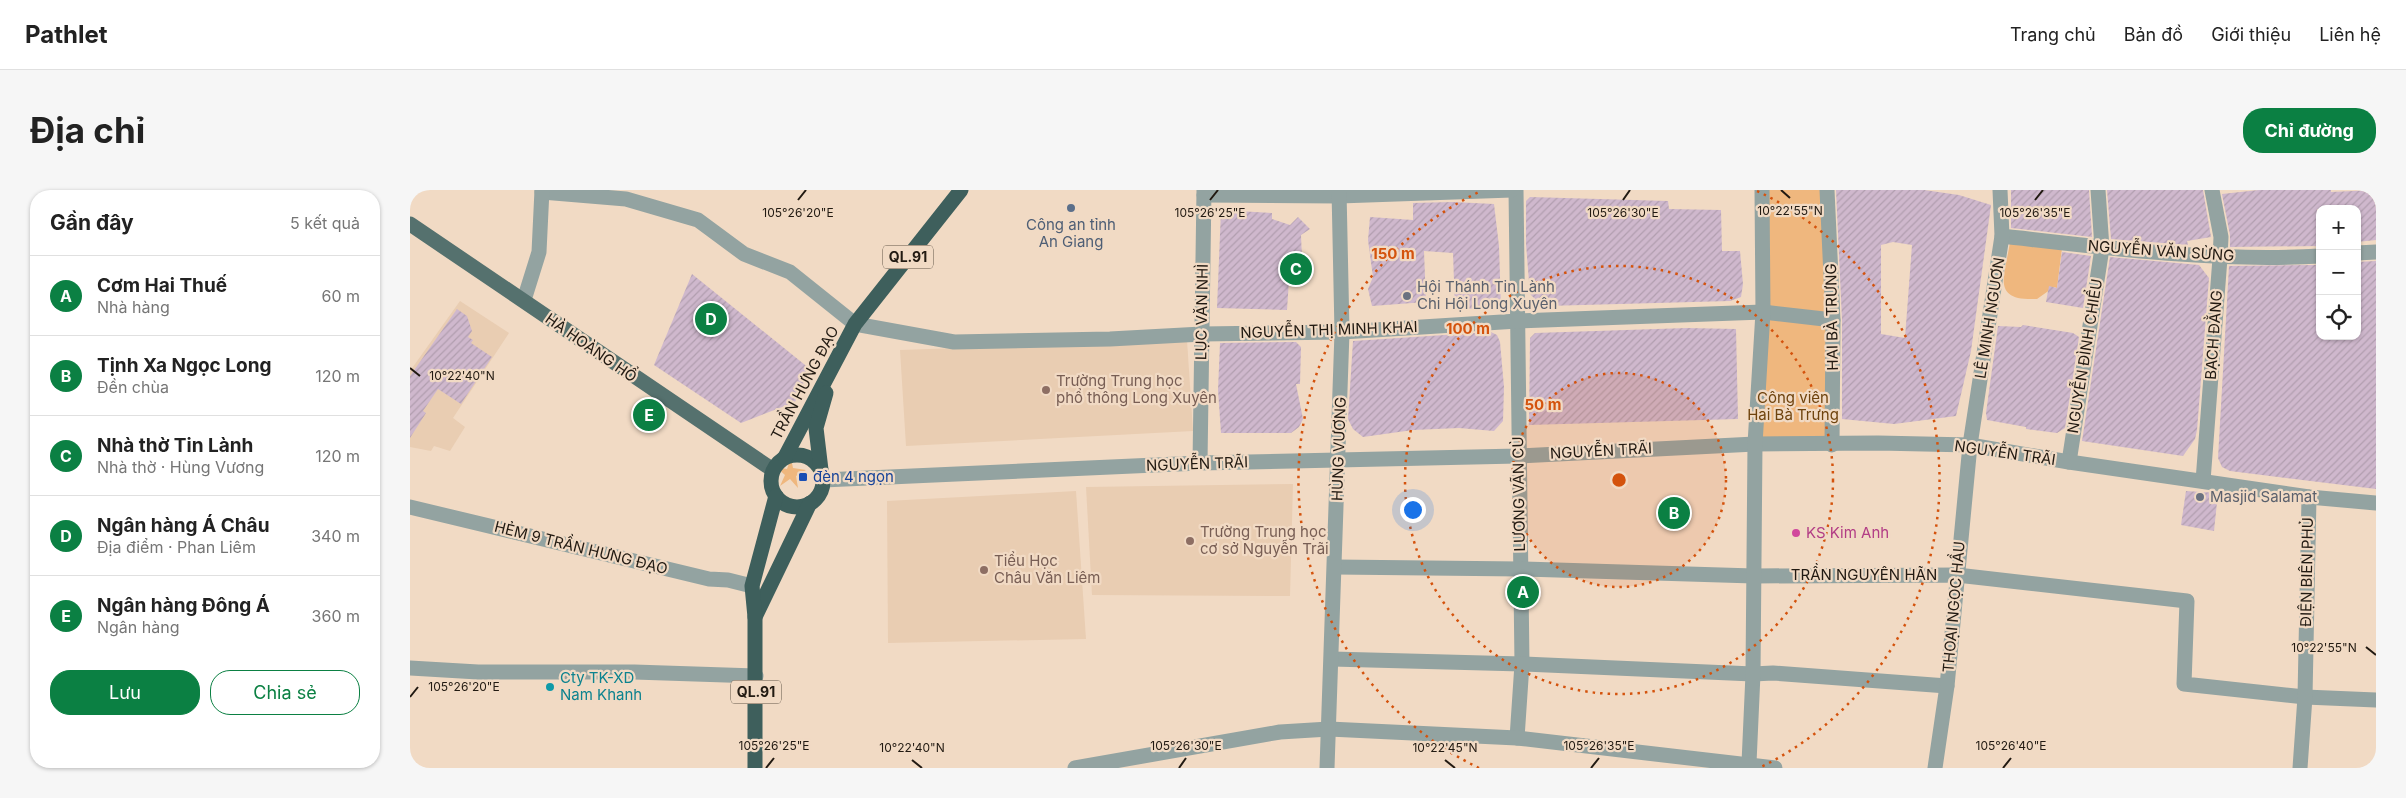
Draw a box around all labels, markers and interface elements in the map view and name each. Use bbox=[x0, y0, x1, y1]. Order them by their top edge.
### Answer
text: Pathlet bbox=[25, 20, 108, 49]
text: Trang chủ bbox=[2010, 24, 2096, 45]
text: Bản đồ bbox=[2124, 24, 2183, 45]
text: Giới thiệu bbox=[2211, 24, 2291, 45]
text: Liên hệ bbox=[2319, 24, 2381, 45]
button: Chỉ đường bbox=[2243, 108, 2376, 153]
text: Địa chỉ bbox=[30, 109, 145, 151]
marker: Công an tỉnh An Giang bbox=[1065, 202, 1077, 214]
text: 10°22'55"N bbox=[1757, 203, 1823, 218]
text: 105°26'20"E bbox=[762, 205, 834, 220]
text: 105°26'25"E bbox=[1175, 205, 1246, 220]
text: 105°26'30"E bbox=[1587, 205, 1659, 220]
text: 105°26'35"E bbox=[1999, 205, 2071, 220]
map controls bbox=[2316, 205, 2361, 340]
button: + bbox=[2316, 205, 2361, 250]
text: Gần đây bbox=[50, 210, 134, 235]
text: 5 kết quả bbox=[290, 213, 360, 233]
place label: Công an tỉnh An Giang bbox=[1026, 215, 1116, 251]
street label: NGUYỄN VĂN SỪNG bbox=[2087, 234, 2235, 265]
text: 150 m bbox=[1371, 244, 1415, 263]
road number: QL.91 bbox=[883, 246, 933, 268]
pin: C bbox=[1280, 250, 1312, 288]
button: − bbox=[2316, 250, 2361, 295]
street label: LÊ MINH NGUƠN bbox=[1971, 256, 2008, 380]
street label: HAI BÀ TRƯNG bbox=[1821, 263, 1842, 371]
street label: LỤC VĂN NHÌ bbox=[1191, 264, 1212, 360]
text: Cơm Hai Thuế bbox=[97, 274, 227, 297]
place label: Hội Thánh Tin Lành Chi Hội Long Xuyên bbox=[1417, 277, 1557, 313]
street label: NGUYỄN ĐÌNH CHIỂU bbox=[2061, 277, 2106, 435]
text: A bbox=[60, 286, 72, 306]
text: 60 m bbox=[321, 286, 360, 306]
street label: BẠCH ĐẰNG bbox=[2199, 289, 2226, 380]
marker: Hội Thánh Tin Lành Chi Hội Long Xuyên bbox=[1401, 290, 1413, 302]
button: locate bbox=[2316, 295, 2361, 340]
text: Nhà hàng bbox=[97, 297, 170, 317]
pin: D bbox=[695, 300, 727, 338]
street label: HÀ HOÀNG HỔ bbox=[542, 307, 642, 386]
street label: NGUYỄN THỊ MINH KHAI bbox=[1240, 315, 1418, 342]
text: 100 m bbox=[1446, 319, 1490, 338]
street label: TRẦN HƯNG ĐẠO bbox=[765, 322, 843, 443]
text: Tịnh Xa Ngọc Long bbox=[97, 354, 272, 377]
text: B bbox=[61, 366, 71, 386]
text: 120 m bbox=[315, 366, 360, 386]
text: 10°22'40"N bbox=[429, 368, 495, 383]
place label: Trường Trung học phổ thông Long Xuyên bbox=[1056, 371, 1217, 407]
text: Đền chùa bbox=[97, 377, 169, 397]
marker: Trường Trung học phổ thông Long Xuyên bbox=[1040, 384, 1052, 396]
park label: Công viên Hai Bà Trưng bbox=[1747, 388, 1839, 424]
text: 50 m bbox=[1525, 395, 1561, 414]
pin: E bbox=[633, 396, 665, 434]
street label: HÙNG VƯƠNG bbox=[1327, 396, 1350, 501]
text: Nhà thờ Tin Lành bbox=[97, 434, 253, 457]
street label: NGUYỄN TRÃI bbox=[1953, 434, 2057, 469]
street label: LƯƠNG VÃN CÙ bbox=[1508, 436, 1529, 552]
street label: NGUYỄN TRÃI bbox=[1549, 436, 1652, 463]
text: C bbox=[60, 446, 72, 466]
text: 120 m bbox=[315, 446, 360, 466]
street label: NGUYỄN TRÃI bbox=[1146, 450, 1248, 475]
text: Nhà thờ · Hùng Vương bbox=[97, 457, 264, 477]
place label: đèn 4 ngọn bbox=[813, 467, 894, 486]
marker: đèn 4 ngọn bbox=[797, 471, 809, 483]
centre of rings bbox=[1610, 471, 1628, 489]
place label: Masjid Salamat bbox=[2210, 487, 2317, 506]
marker: Masjid Salamat bbox=[2194, 491, 2206, 503]
pin: B bbox=[1658, 494, 1690, 532]
your location bbox=[1400, 497, 1426, 523]
text: Ngân hàng Á Châu bbox=[97, 514, 269, 537]
street label: HẺM 9 TRẦN HƯNG ĐẠO bbox=[493, 515, 670, 578]
street label: ĐIỆN BIÊN PHỦ bbox=[2296, 517, 2317, 627]
place label: Trường Trung học cơ sở Nguyễn Trãi bbox=[1200, 522, 1329, 558]
place label: KS Kim Anh bbox=[1806, 523, 1889, 542]
text: D bbox=[60, 526, 72, 546]
text: 340 m bbox=[311, 526, 360, 546]
marker: KS Kim Anh bbox=[1790, 527, 1802, 539]
marker: Trường Trung học cơ sở Nguyễn Trãi bbox=[1184, 535, 1196, 547]
text: Địa điểm · Phan Liêm bbox=[97, 537, 256, 557]
street label: THOẠI NGỌC HẦU bbox=[1936, 540, 1969, 673]
place label: Tiểu Học Châu Văn Liêm bbox=[994, 551, 1100, 587]
street label: TRẦN NGUYÊN HÃN bbox=[1791, 563, 1937, 584]
marker: Tiểu Học Châu Văn Liêm bbox=[978, 564, 990, 576]
pin: A bbox=[1507, 573, 1539, 611]
text: Ngân hàng Đông Á bbox=[97, 594, 270, 617]
text: E bbox=[61, 606, 71, 626]
text: 360 m bbox=[312, 606, 360, 626]
text: Ngân hàng bbox=[97, 617, 180, 637]
text: 10°22'55"N bbox=[2291, 640, 2357, 655]
place label: Cty TK-XD Nam Khanh bbox=[560, 668, 642, 704]
button: Lưu bbox=[50, 670, 200, 715]
button: Chia sẻ bbox=[210, 670, 360, 715]
text: 105°26'20"E bbox=[428, 679, 500, 694]
marker: Cty TK-XD Nam Khanh bbox=[544, 681, 556, 693]
road number: QL.91 bbox=[731, 681, 781, 704]
text: 105°26'25"E bbox=[739, 738, 810, 753]
text: 105°26'30"E bbox=[1150, 738, 1222, 753]
text: 105°26'35"E bbox=[1563, 738, 1635, 753]
text: 105°26'40"E bbox=[1976, 738, 2046, 753]
text: 10°22'40"N bbox=[879, 740, 945, 755]
text: 10°22'45"N bbox=[1412, 740, 1478, 755]

